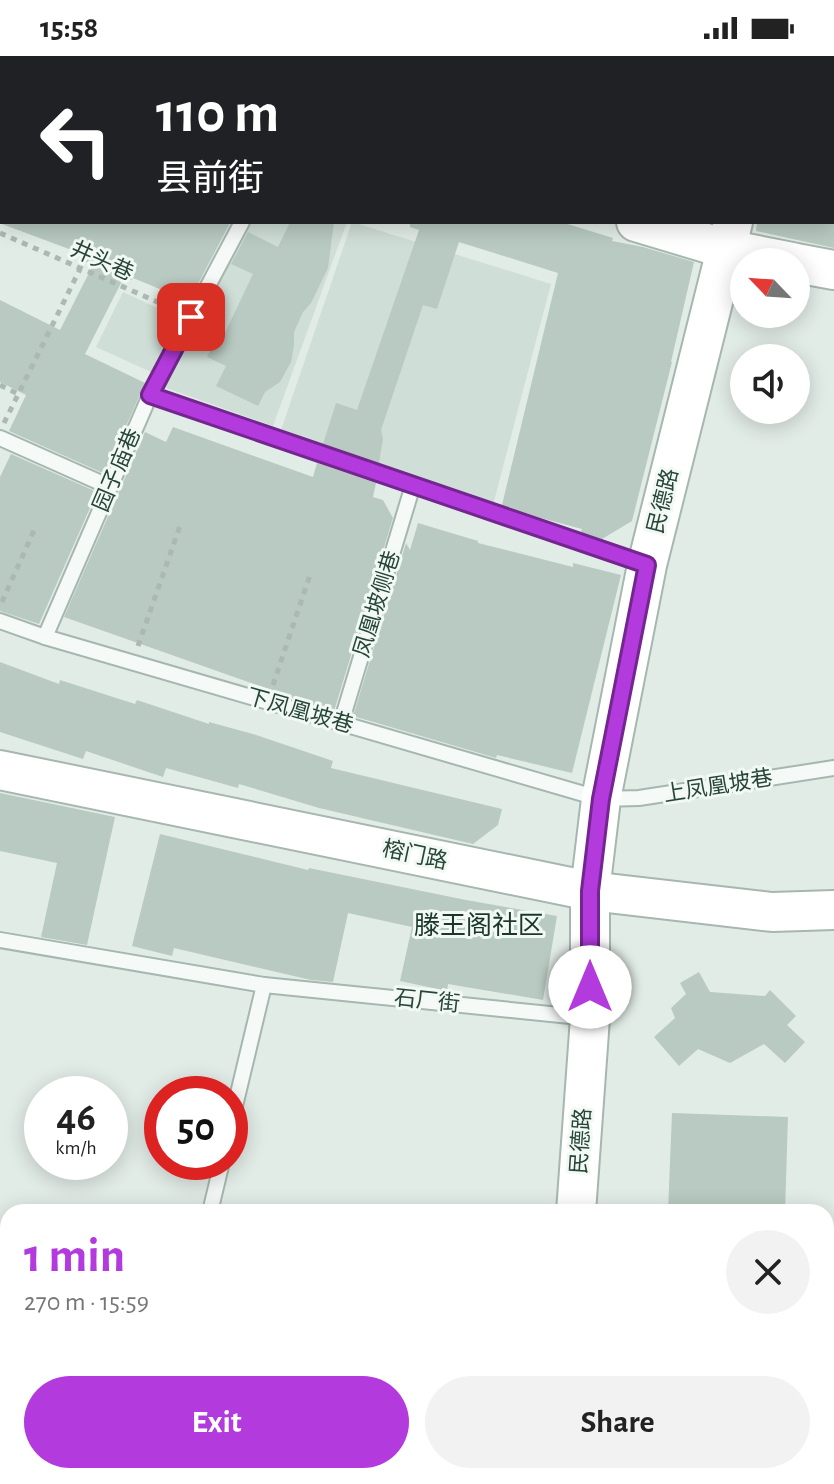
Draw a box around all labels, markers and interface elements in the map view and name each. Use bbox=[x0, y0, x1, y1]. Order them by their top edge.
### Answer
text: 15:58 bbox=[40, 13, 98, 43]
text: 110 m bbox=[156, 86, 279, 142]
icon: left bbox=[24, 88, 128, 192]
text: 县前街 bbox=[156, 161, 264, 197]
street label: 井头巷 bbox=[67, 237, 137, 284]
north arrow bbox=[730, 248, 810, 328]
map controls bbox=[730, 248, 810, 424]
pin bbox=[157, 283, 225, 351]
icon: arrive bbox=[169, 295, 213, 339]
button: sound bbox=[730, 344, 810, 424]
street label: 园子庙巷 bbox=[89, 425, 144, 515]
street label: 民德路 bbox=[643, 466, 682, 536]
street label: 凤凰坡侧巷 bbox=[349, 548, 404, 660]
street label: 下凤凰坡巷 bbox=[244, 684, 356, 737]
street label: 上凤凰坡巷 bbox=[662, 766, 774, 805]
street label: 榕门路 bbox=[380, 836, 450, 873]
district label: 滕王阁社区 bbox=[414, 911, 544, 939]
position arrow bbox=[548, 945, 632, 1029]
street label: 石厂街 bbox=[393, 986, 461, 1015]
speed limit sign: 50 bbox=[144, 1076, 248, 1180]
text: 46 bbox=[56, 1098, 96, 1138]
street label: 民德路 bbox=[567, 1107, 594, 1175]
text: km/h bbox=[55, 1138, 97, 1158]
button: close bbox=[726, 1230, 810, 1314]
text: 1 min bbox=[24, 1233, 125, 1281]
text: 270 m · 15:59 bbox=[24, 1289, 149, 1315]
button: Exit bbox=[24, 1376, 409, 1468]
button: Share bbox=[425, 1376, 810, 1468]

